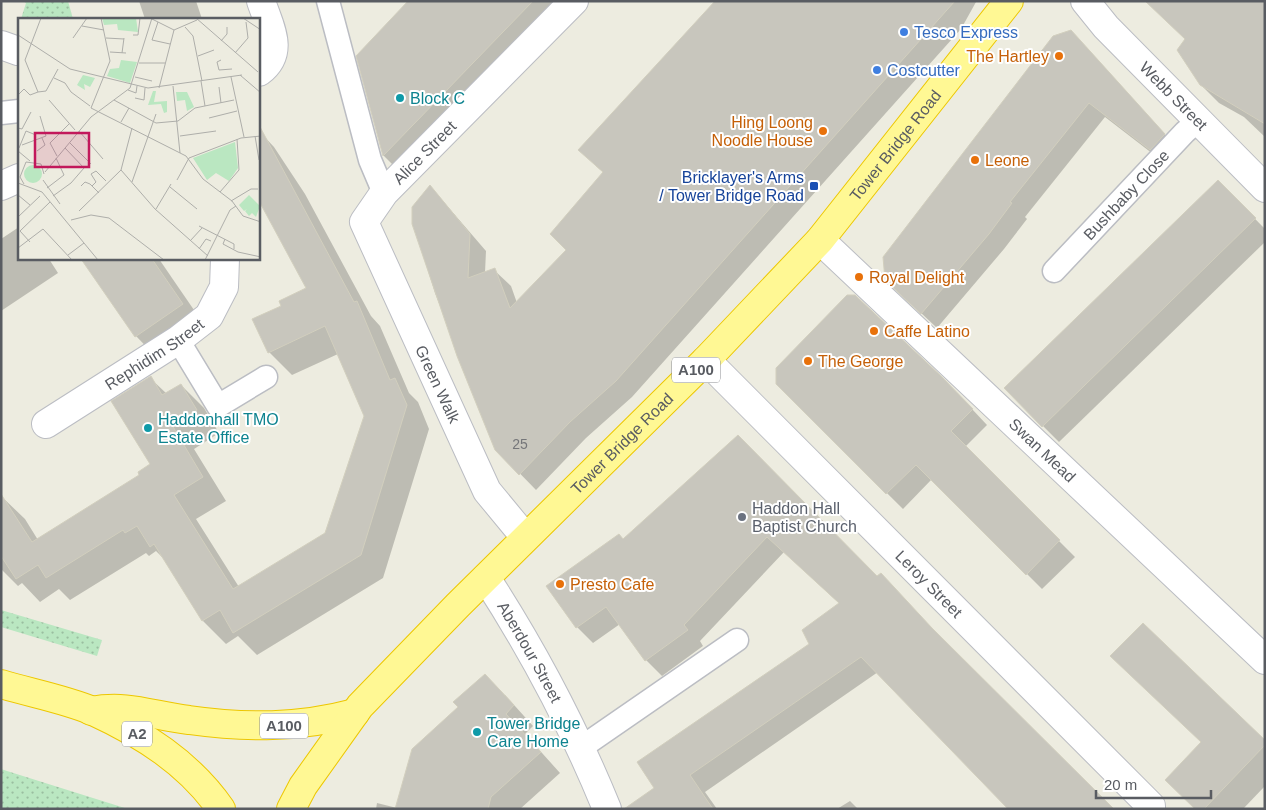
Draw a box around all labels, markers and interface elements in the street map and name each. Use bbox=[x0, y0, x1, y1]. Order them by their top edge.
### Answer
inset map bbox=[18, 18, 260, 260]
place label: Tesco Express bbox=[914, 24, 1018, 41]
marker: Tesco Express bbox=[898, 26, 910, 38]
place label: The Hartley bbox=[966, 48, 1049, 65]
marker: The Hartley bbox=[1053, 50, 1065, 62]
street label: Webb Street bbox=[1136, 59, 1211, 134]
place label: Costcutter bbox=[887, 62, 961, 79]
marker: Costcutter bbox=[871, 64, 883, 76]
street label: Tower Bridge Road bbox=[847, 87, 944, 204]
place label: Block C bbox=[410, 90, 465, 107]
marker: Block C bbox=[394, 92, 406, 104]
place label: Hing Loong Noodle House bbox=[712, 114, 813, 149]
street label: Alice Street bbox=[390, 117, 460, 188]
marker: Hing Loong Noodle House bbox=[817, 125, 829, 137]
street label: Bushbaby Close bbox=[1080, 147, 1173, 243]
place label: Leone bbox=[985, 152, 1030, 169]
marker: Leone bbox=[969, 154, 981, 166]
place label: Bricklayer's Arms / Tower Bridge Road bbox=[659, 169, 804, 204]
marker: Bricklayer's Arms / Tower Bridge Road bbox=[808, 180, 820, 192]
place label: Royal Delight bbox=[869, 269, 965, 286]
marker: Royal Delight bbox=[853, 271, 865, 283]
street label: Rephidim Street bbox=[102, 315, 208, 393]
place label: Caffe Latino bbox=[884, 323, 970, 340]
marker: Caffe Latino bbox=[868, 325, 880, 337]
street label: Green Walk bbox=[412, 343, 463, 427]
place label: The George bbox=[818, 353, 903, 370]
marker: The George bbox=[802, 355, 814, 367]
road number: A100 bbox=[672, 358, 720, 382]
street label: Tower Bridge Road bbox=[568, 390, 676, 498]
place label: Haddonhall TMO Estate Office bbox=[158, 411, 279, 446]
street label: Swan Mead bbox=[1006, 415, 1079, 486]
marker: Haddonhall TMO Estate Office bbox=[142, 422, 154, 434]
house number: 25 bbox=[512, 436, 528, 452]
place label: Haddon Hall Baptist Church bbox=[752, 500, 857, 535]
marker: Haddon Hall Baptist Church bbox=[736, 511, 748, 523]
street label: Leroy Street bbox=[892, 547, 966, 621]
place label: Presto Cafe bbox=[570, 576, 655, 593]
marker: Presto Cafe bbox=[554, 578, 566, 590]
street label: Aberdour Street bbox=[494, 599, 565, 706]
road number: A100 bbox=[260, 714, 308, 738]
place label: Tower Bridge Care Home bbox=[487, 715, 580, 750]
road number: A2 bbox=[122, 722, 152, 746]
marker: Tower Bridge Care Home bbox=[471, 726, 483, 738]
scale bar bbox=[1096, 768, 1211, 800]
text: 20 m bbox=[1104, 776, 1137, 793]

